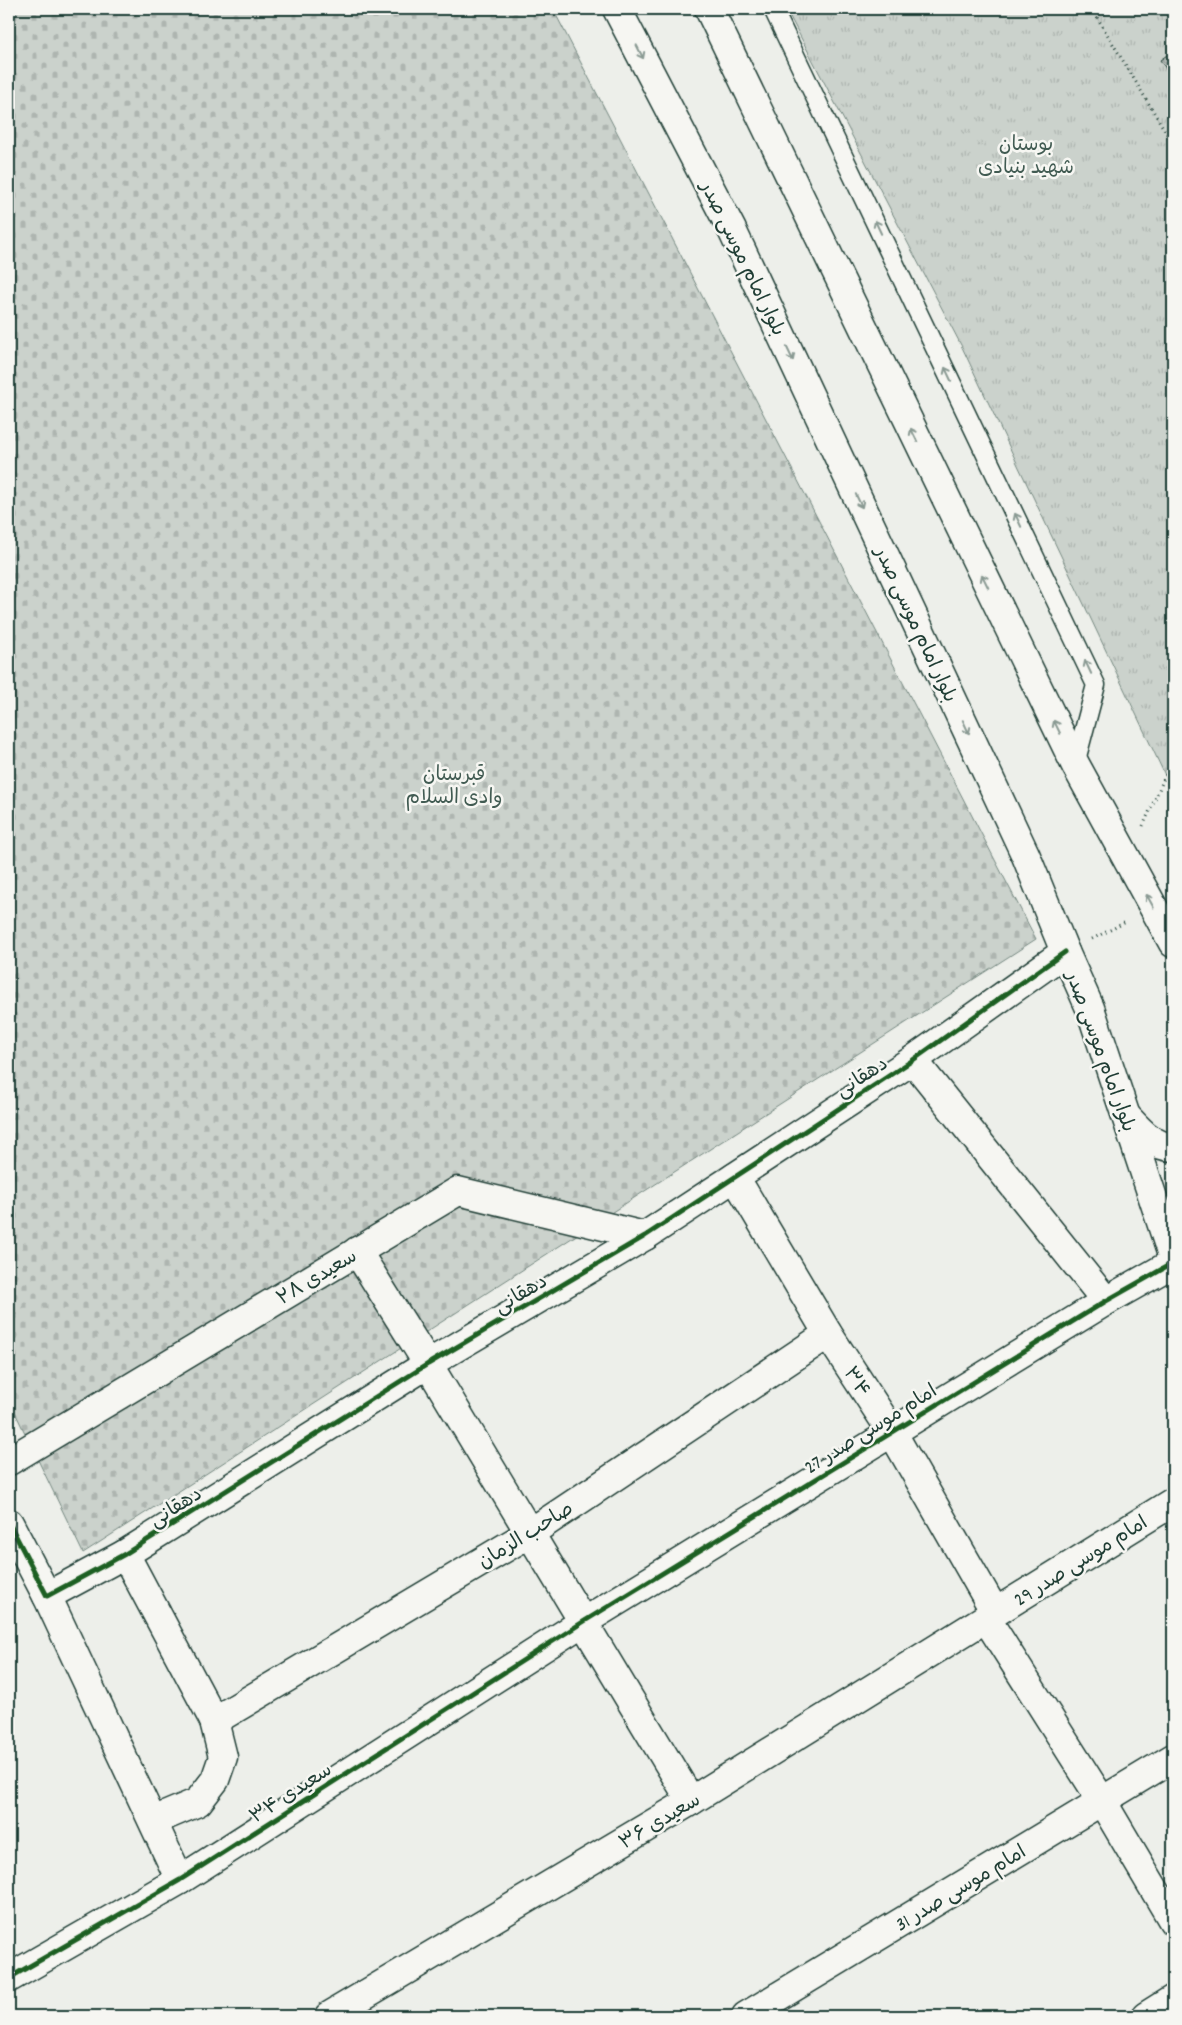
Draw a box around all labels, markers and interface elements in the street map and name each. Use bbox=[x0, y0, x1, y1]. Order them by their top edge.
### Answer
one-way arrow bbox=[636, 44, 645, 59]
park label: بوستان شهید بنیادی bbox=[978, 132, 1074, 183]
street label: بلوار امام موسی صدر bbox=[691, 175, 791, 341]
one-way arrow bbox=[873, 220, 882, 235]
one-way arrow bbox=[786, 346, 796, 361]
one-way arrow bbox=[943, 366, 953, 381]
one-way arrow bbox=[909, 427, 919, 442]
one-way arrow bbox=[855, 493, 865, 508]
one-way arrow bbox=[1013, 513, 1022, 528]
street label: بلوار امام موسی صدر bbox=[865, 541, 963, 708]
one-way arrow bbox=[980, 573, 990, 588]
one-way arrow bbox=[1082, 660, 1092, 675]
one-way arrow bbox=[962, 719, 971, 734]
one-way arrow bbox=[1052, 719, 1062, 734]
park label: قبرستان وادی السلام bbox=[405, 762, 503, 813]
one-way arrow bbox=[1145, 893, 1155, 908]
street label: بلوار امام موسی صدر bbox=[1056, 966, 1141, 1136]
street label: دهقانی bbox=[831, 1051, 894, 1106]
street label: سعیدی ۲۸ bbox=[272, 1244, 363, 1314]
street label: دهقانی bbox=[490, 1269, 553, 1322]
street label: ۳۴ bbox=[835, 1362, 876, 1403]
street label: امام موسی صدر 27 bbox=[800, 1378, 943, 1483]
street label: دهقانی bbox=[145, 1481, 208, 1536]
street label: صاحب الزمان bbox=[473, 1496, 580, 1577]
street label: امام موسی صدر 29 bbox=[1009, 1510, 1154, 1615]
street label: سعیدی ۳۴ bbox=[245, 1757, 338, 1832]
street label: سعیدی ۳۶ bbox=[615, 1787, 707, 1858]
street label: امام موسی صدر 31 bbox=[891, 1839, 1032, 1940]

